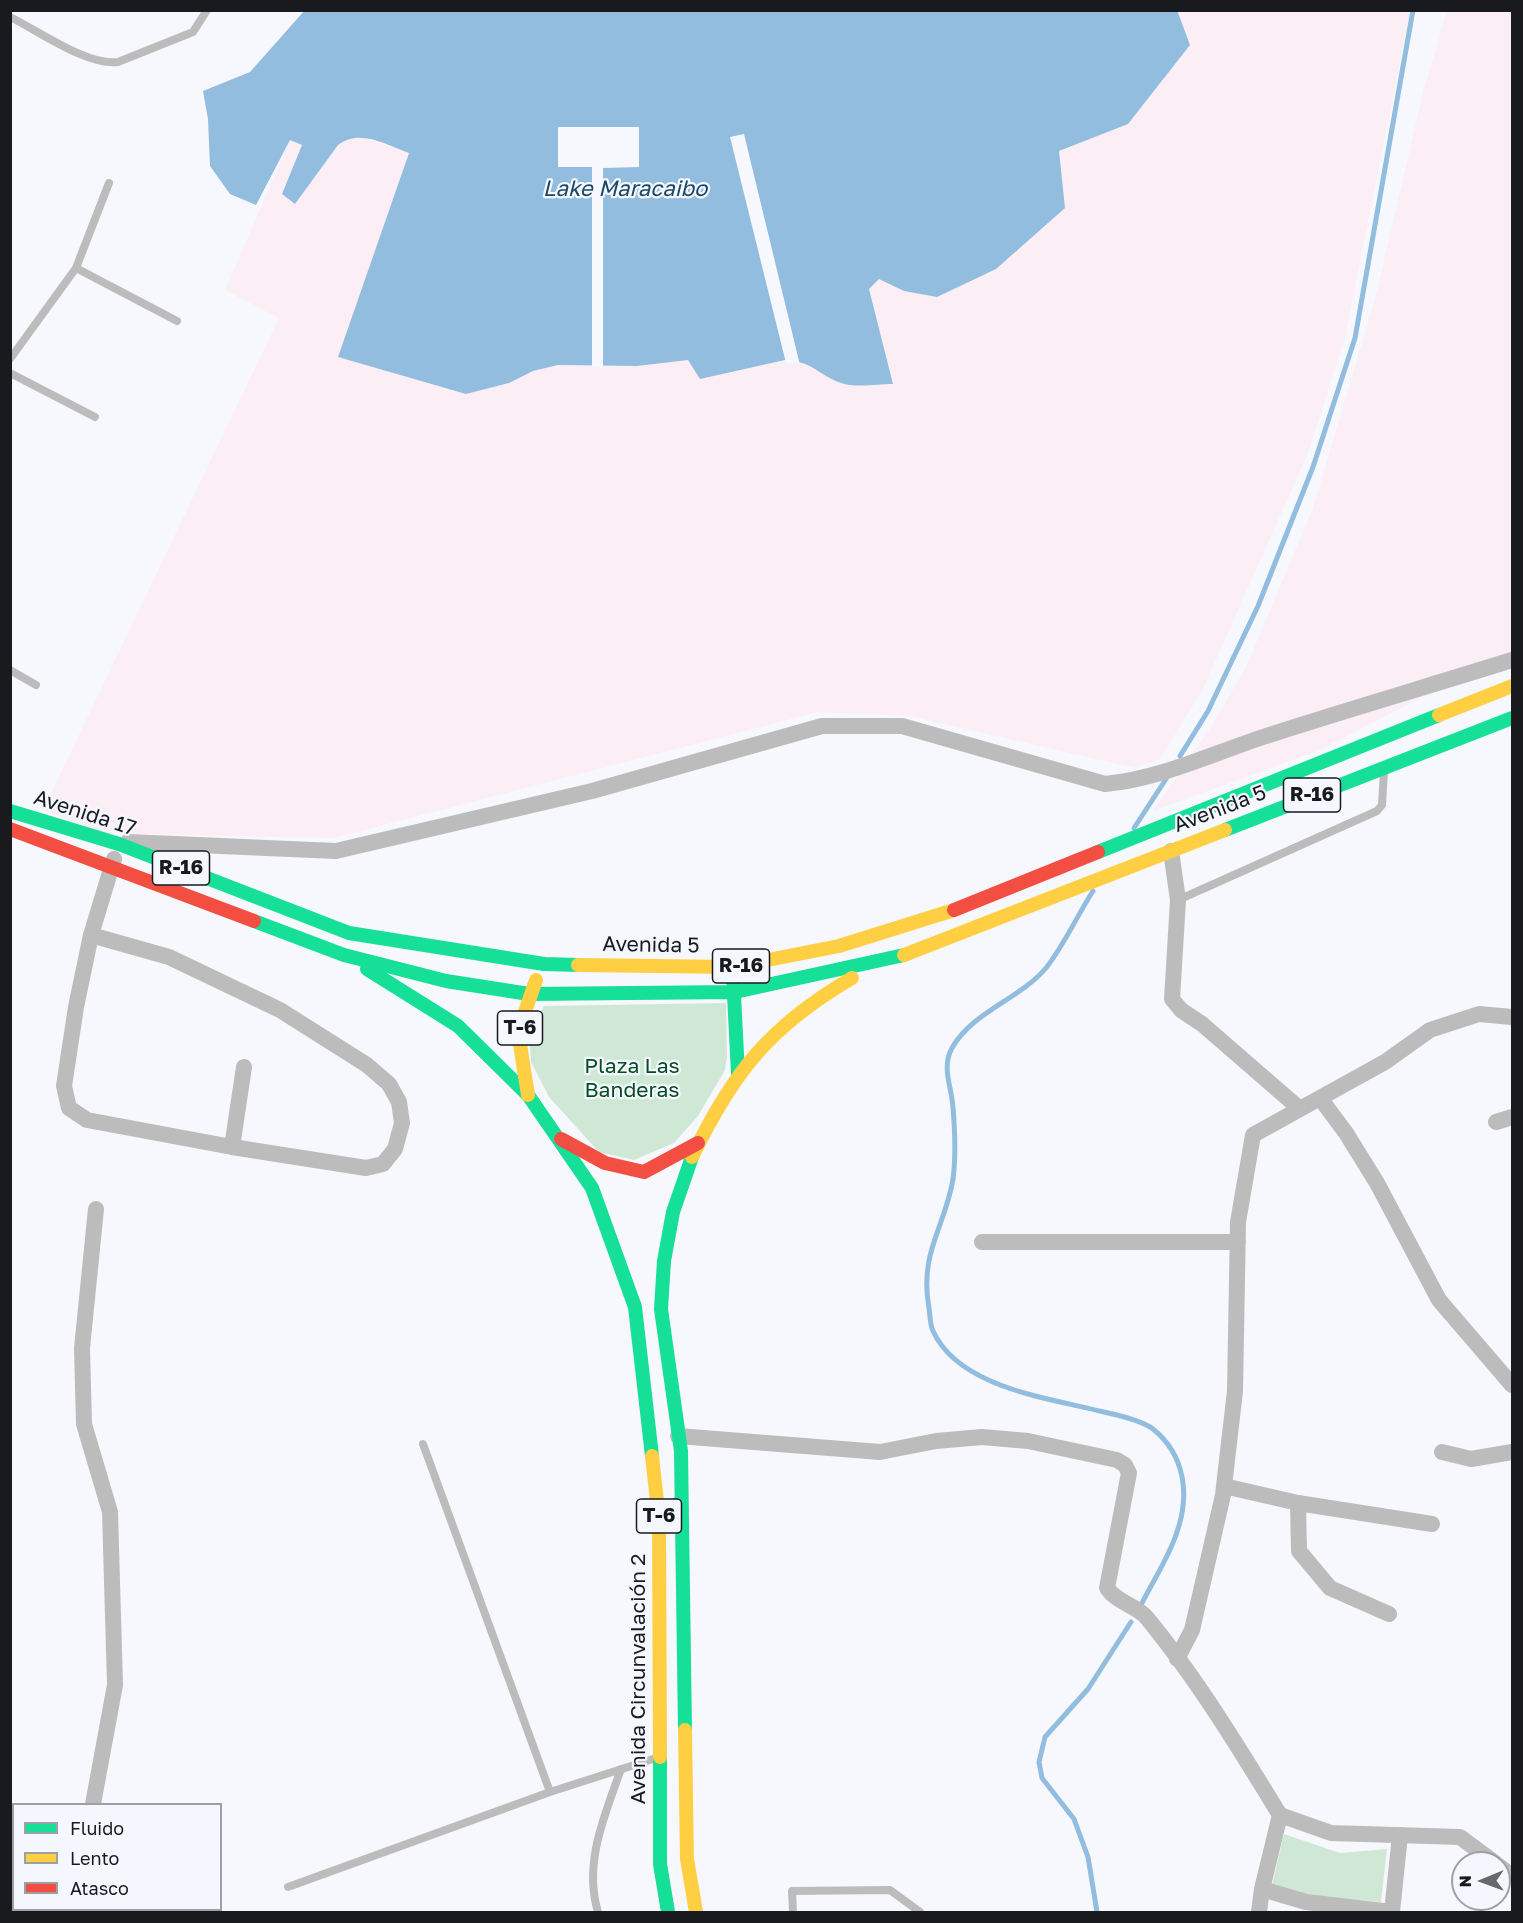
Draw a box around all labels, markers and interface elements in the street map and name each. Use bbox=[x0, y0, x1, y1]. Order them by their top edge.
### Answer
water label: Lake Maracaibo bbox=[543, 176, 707, 202]
road number: R-16 bbox=[1284, 778, 1340, 812]
street label: Avenida 5 bbox=[1170, 780, 1270, 838]
street label: Avenida 17 bbox=[31, 785, 139, 841]
road number: R-16 bbox=[152, 851, 210, 885]
street label: Avenida 5 bbox=[602, 932, 700, 958]
road number: R-16 bbox=[712, 949, 770, 983]
road number: T-6 bbox=[498, 1011, 542, 1045]
park label: Plaza Las Banderas bbox=[584, 1053, 680, 1103]
road number: T-6 bbox=[636, 1499, 682, 1533]
street label: Avenida Circunvalación 2 bbox=[625, 1553, 651, 1805]
legend bbox=[12, 1803, 222, 1911]
text: Fluido bbox=[70, 1817, 124, 1839]
text: Lento bbox=[70, 1847, 119, 1869]
north arrow bbox=[1451, 1851, 1511, 1911]
text: N bbox=[1455, 1875, 1475, 1888]
text: Atasco bbox=[70, 1877, 129, 1899]

